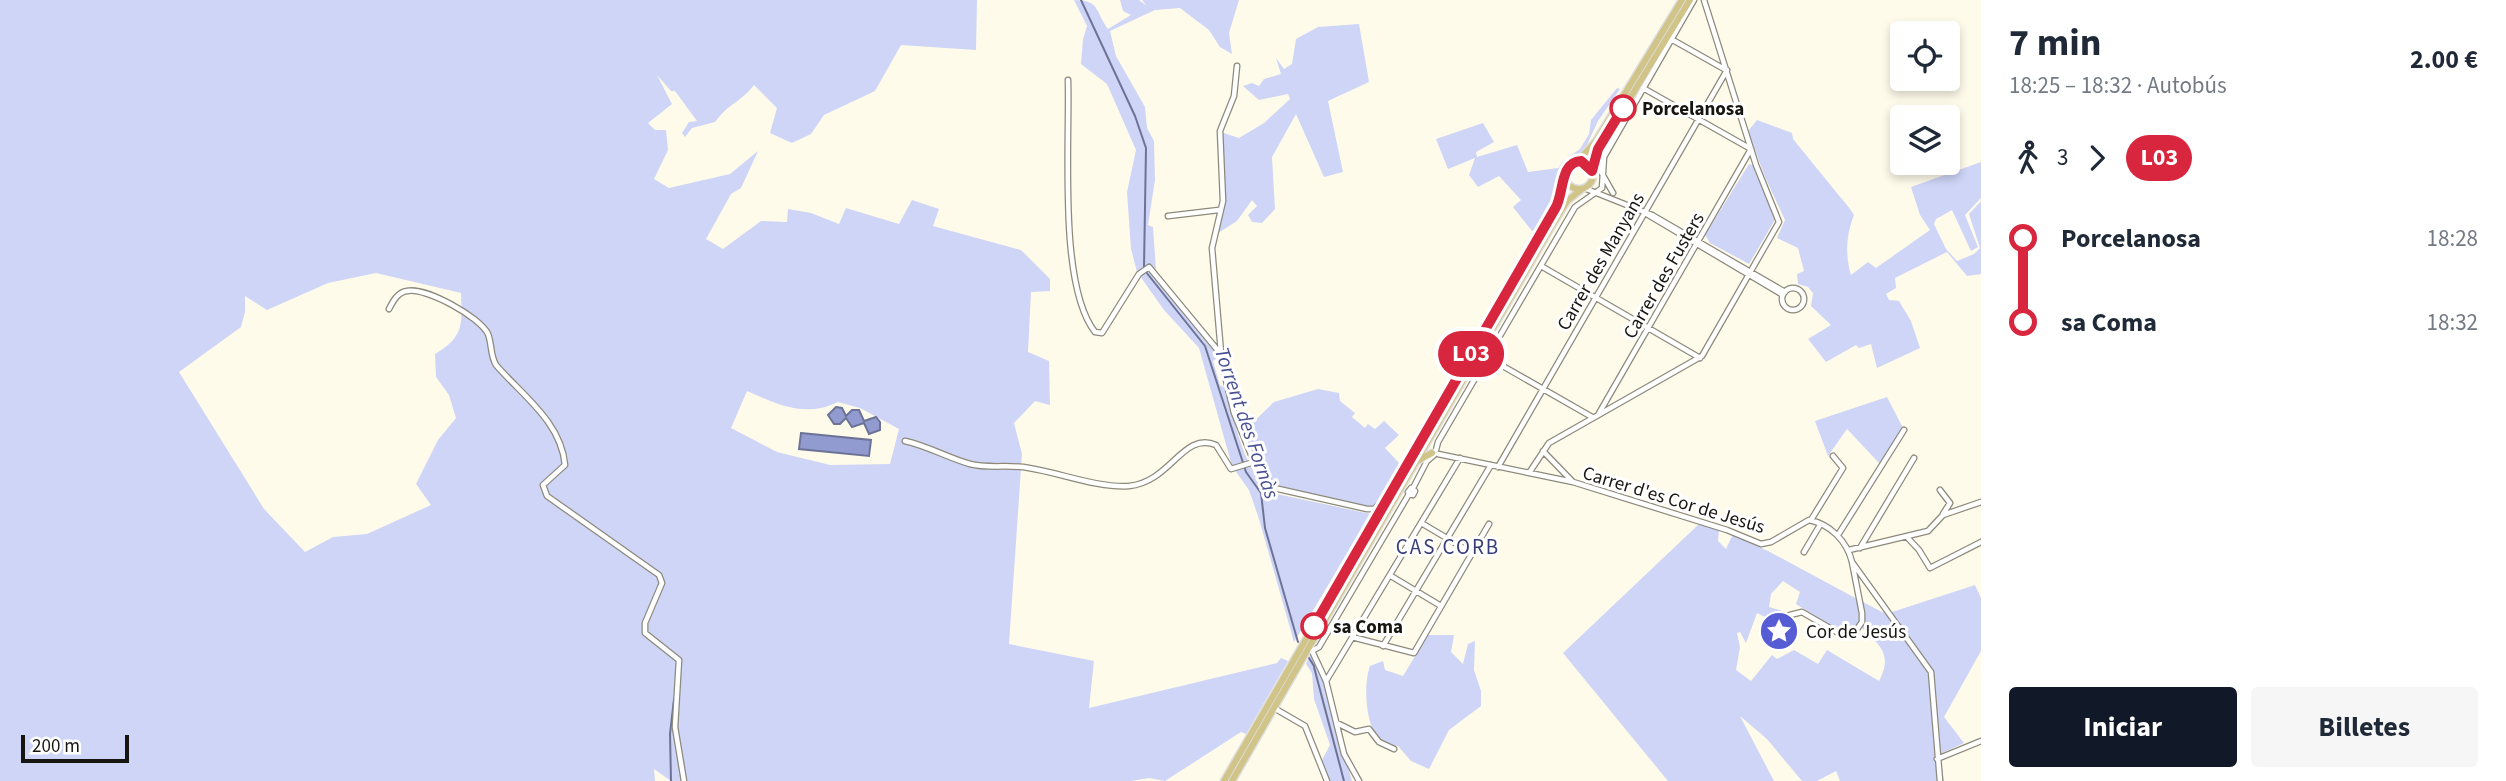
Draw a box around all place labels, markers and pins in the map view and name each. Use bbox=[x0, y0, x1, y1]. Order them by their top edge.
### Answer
marker: Porcelanosa bbox=[1610, 95, 1636, 121]
place label: Porcelanosa bbox=[1642, 96, 1744, 123]
place icon: Cor de Jesús bbox=[1758, 610, 1800, 652]
marker: sa Coma bbox=[1301, 613, 1327, 639]
place label: sa Coma bbox=[1333, 614, 1403, 641]
place label: Cor de Jesús bbox=[1806, 619, 1906, 646]

